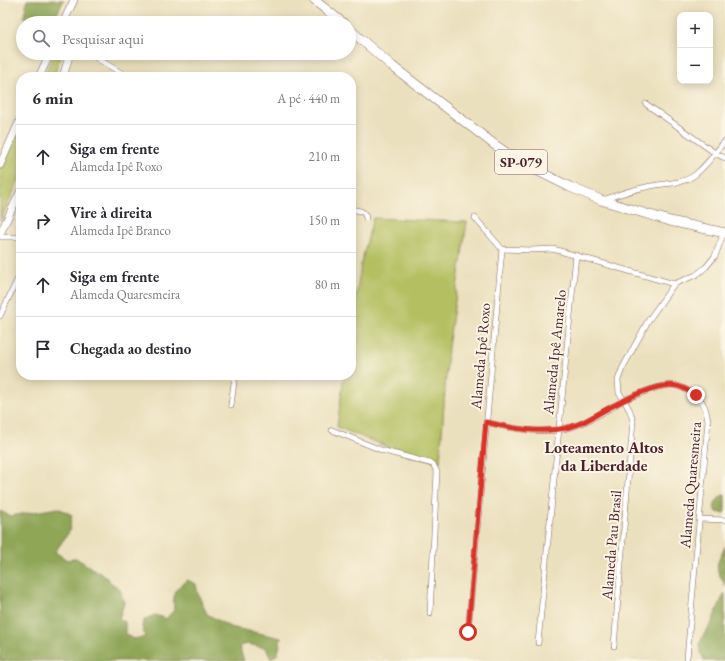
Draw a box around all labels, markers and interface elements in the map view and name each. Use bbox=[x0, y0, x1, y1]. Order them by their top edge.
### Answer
map controls bbox=[677, 12, 713, 84]
button: + bbox=[677, 12, 713, 48]
search box bbox=[16, 16, 356, 60]
icon: search bbox=[30, 27, 52, 49]
text: Pesquisar aqui bbox=[62, 29, 144, 48]
button: − bbox=[677, 48, 713, 84]
text: 6 min bbox=[32, 87, 73, 109]
text: A pé · 440 m bbox=[277, 90, 340, 107]
text: Siga em frente bbox=[70, 139, 159, 158]
icon: ahead bbox=[32, 146, 54, 168]
text: 210 m bbox=[309, 148, 340, 165]
road number: SP-079 bbox=[495, 150, 547, 174]
text: Alameda Ipê Roxo bbox=[70, 158, 163, 175]
text: Vire à direita bbox=[70, 203, 152, 222]
icon: right bbox=[32, 210, 54, 232]
text: 150 m bbox=[309, 212, 340, 229]
text: Alameda Ipê Branco bbox=[70, 222, 171, 239]
text: Siga em frente bbox=[70, 267, 159, 286]
icon: ahead bbox=[32, 274, 54, 296]
text: 80 m bbox=[315, 276, 340, 293]
text: Alameda Quaresmeira bbox=[70, 286, 180, 303]
street label: Alameda Ipê Amarelo bbox=[538, 289, 570, 416]
street label: Alameda Ipê Roxo bbox=[466, 302, 494, 411]
icon: arrive bbox=[32, 338, 54, 360]
text: Chegada ao destino bbox=[70, 339, 191, 358]
route end bbox=[687, 386, 705, 404]
street label: Alameda Quaresmeira bbox=[675, 421, 705, 550]
district label: Loteamento Altos da Liberdade bbox=[544, 437, 664, 476]
street label: Alameda Pau Brasil bbox=[597, 489, 625, 602]
route start bbox=[459, 623, 477, 641]

